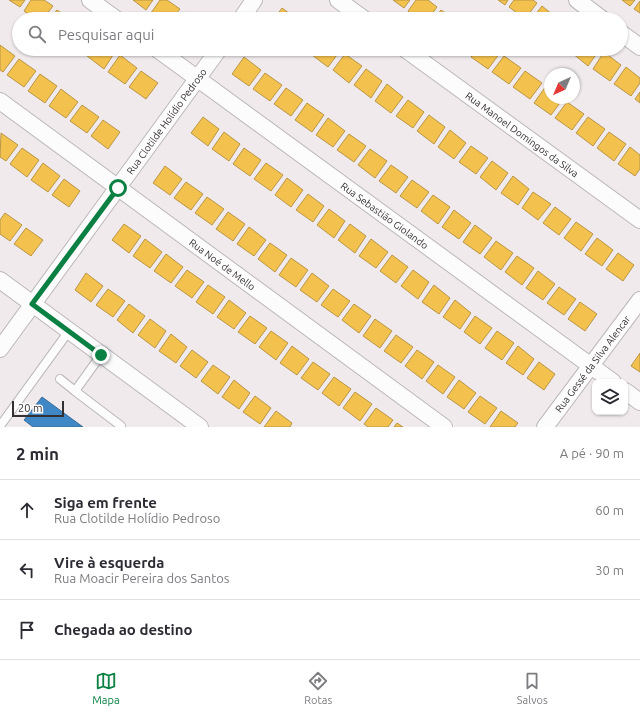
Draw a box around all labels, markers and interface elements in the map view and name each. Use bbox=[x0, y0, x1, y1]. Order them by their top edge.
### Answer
search box bbox=[12, 12, 628, 56]
icon: search bbox=[26, 23, 48, 45]
text: Pesquisar aqui bbox=[58, 26, 154, 43]
street label: Rua Clotilde Holídio Pedroso bbox=[124, 66, 209, 176]
north arrow bbox=[544, 68, 580, 104]
street label: Rua Manoel Domingos da Silva bbox=[464, 90, 581, 179]
route start bbox=[109, 179, 127, 197]
street label: Rua Sebastião Giolando bbox=[339, 180, 431, 251]
street label: Rua Noé de Mello bbox=[187, 236, 258, 292]
street label: Rua Gessé da Silva Alencar bbox=[553, 313, 632, 414]
route end bbox=[92, 346, 110, 364]
map controls bbox=[592, 379, 628, 415]
button: layers bbox=[592, 379, 628, 415]
scale bar bbox=[12, 399, 64, 418]
text: 20 m bbox=[18, 402, 42, 414]
text: 2 min bbox=[16, 444, 59, 463]
text: A pé · 90 m bbox=[560, 446, 624, 460]
text: Siga em frente bbox=[54, 494, 157, 511]
icon: ahead bbox=[16, 499, 38, 521]
text: 60 m bbox=[595, 503, 624, 517]
text: Rua Clotilde Holídio Pedroso bbox=[54, 511, 220, 525]
text: Vire à esquerda bbox=[54, 554, 164, 571]
icon: left bbox=[16, 559, 38, 581]
text: 30 m bbox=[595, 563, 624, 577]
text: Rua Moacir Pereira dos Santos bbox=[54, 571, 229, 585]
icon: arrive bbox=[16, 619, 38, 641]
text: Chegada ao destino bbox=[54, 621, 193, 638]
tab: Mapa bbox=[92, 670, 120, 706]
tab: Rotas bbox=[304, 670, 332, 706]
tab: Salvos bbox=[517, 670, 548, 706]

